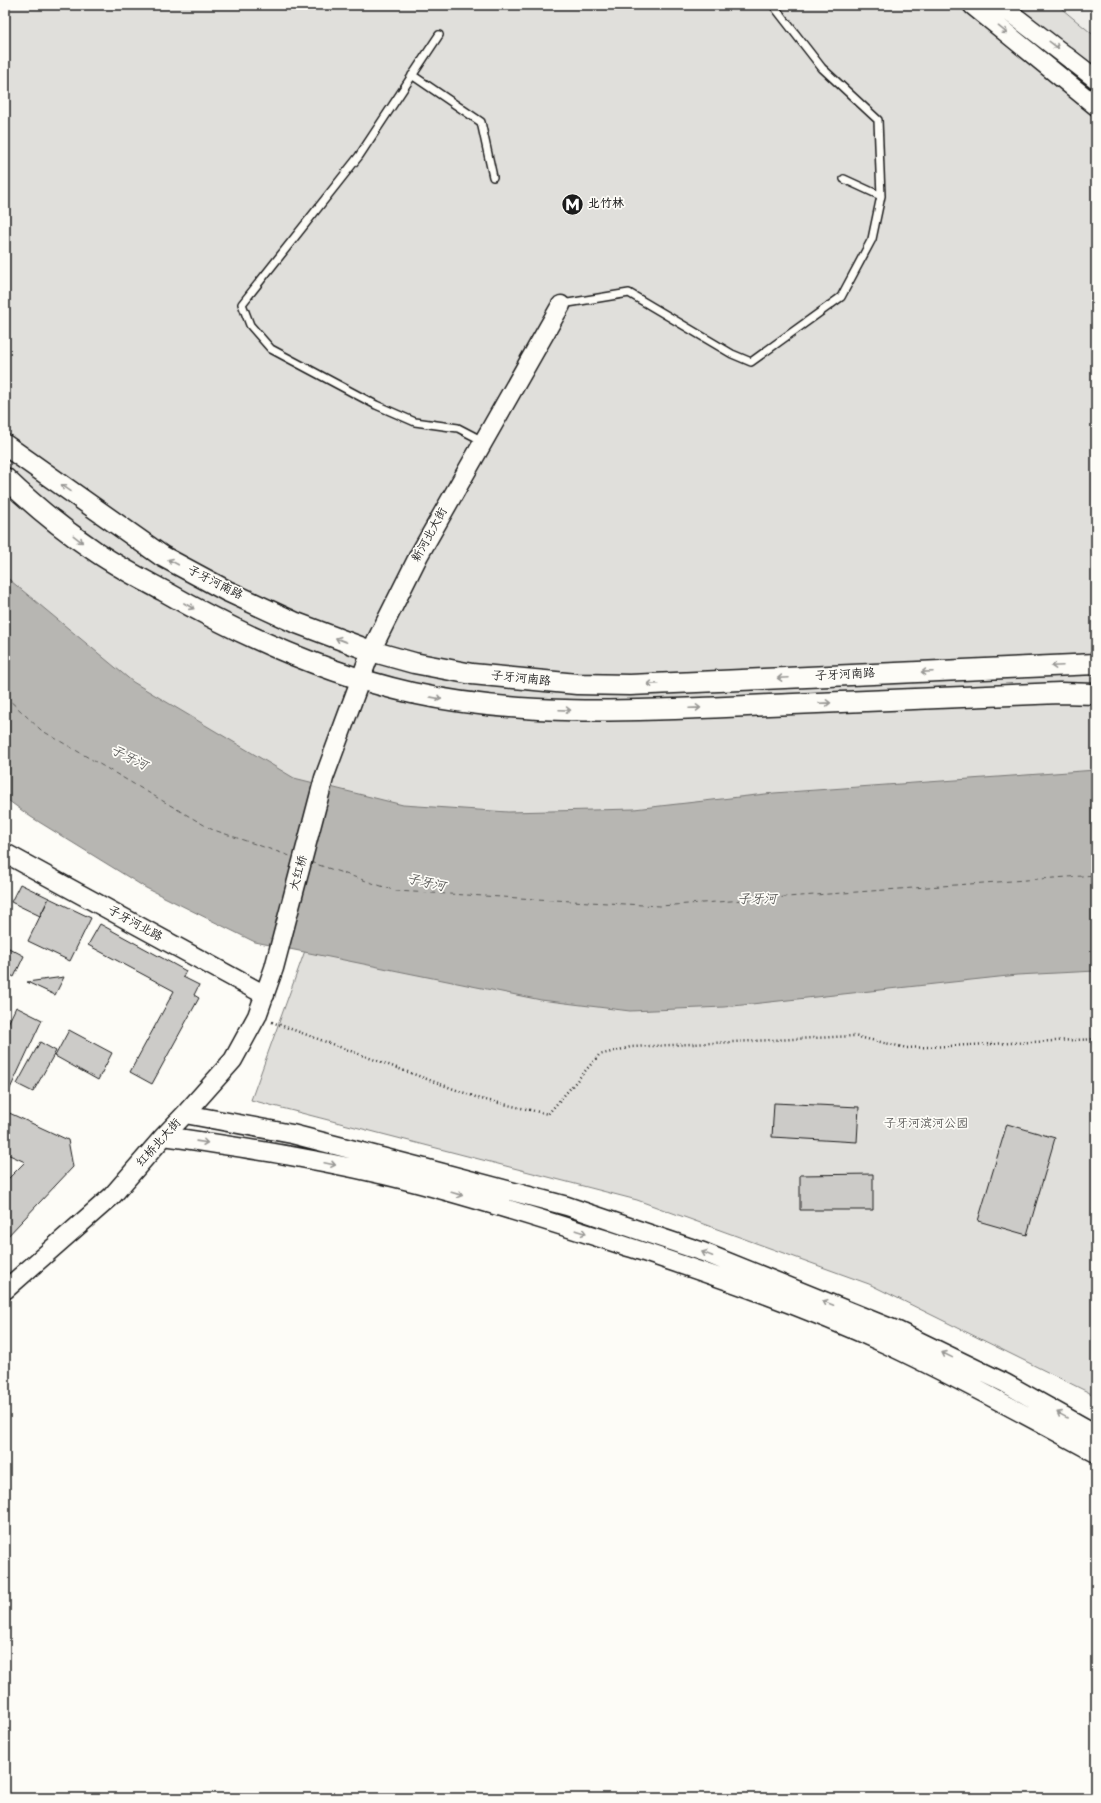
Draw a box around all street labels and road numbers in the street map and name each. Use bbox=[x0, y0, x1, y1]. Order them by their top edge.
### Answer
street label: 新河北大街 bbox=[408, 505, 452, 565]
street label: 子牙河南路 bbox=[185, 562, 245, 604]
street label: 子牙河南路 bbox=[815, 665, 875, 685]
street label: 子牙河南路 bbox=[490, 668, 552, 690]
street label: 大红桥 bbox=[287, 853, 312, 892]
street label: 子牙河北路 bbox=[105, 902, 165, 946]
street label: 红桥北大街 bbox=[133, 1115, 185, 1171]

